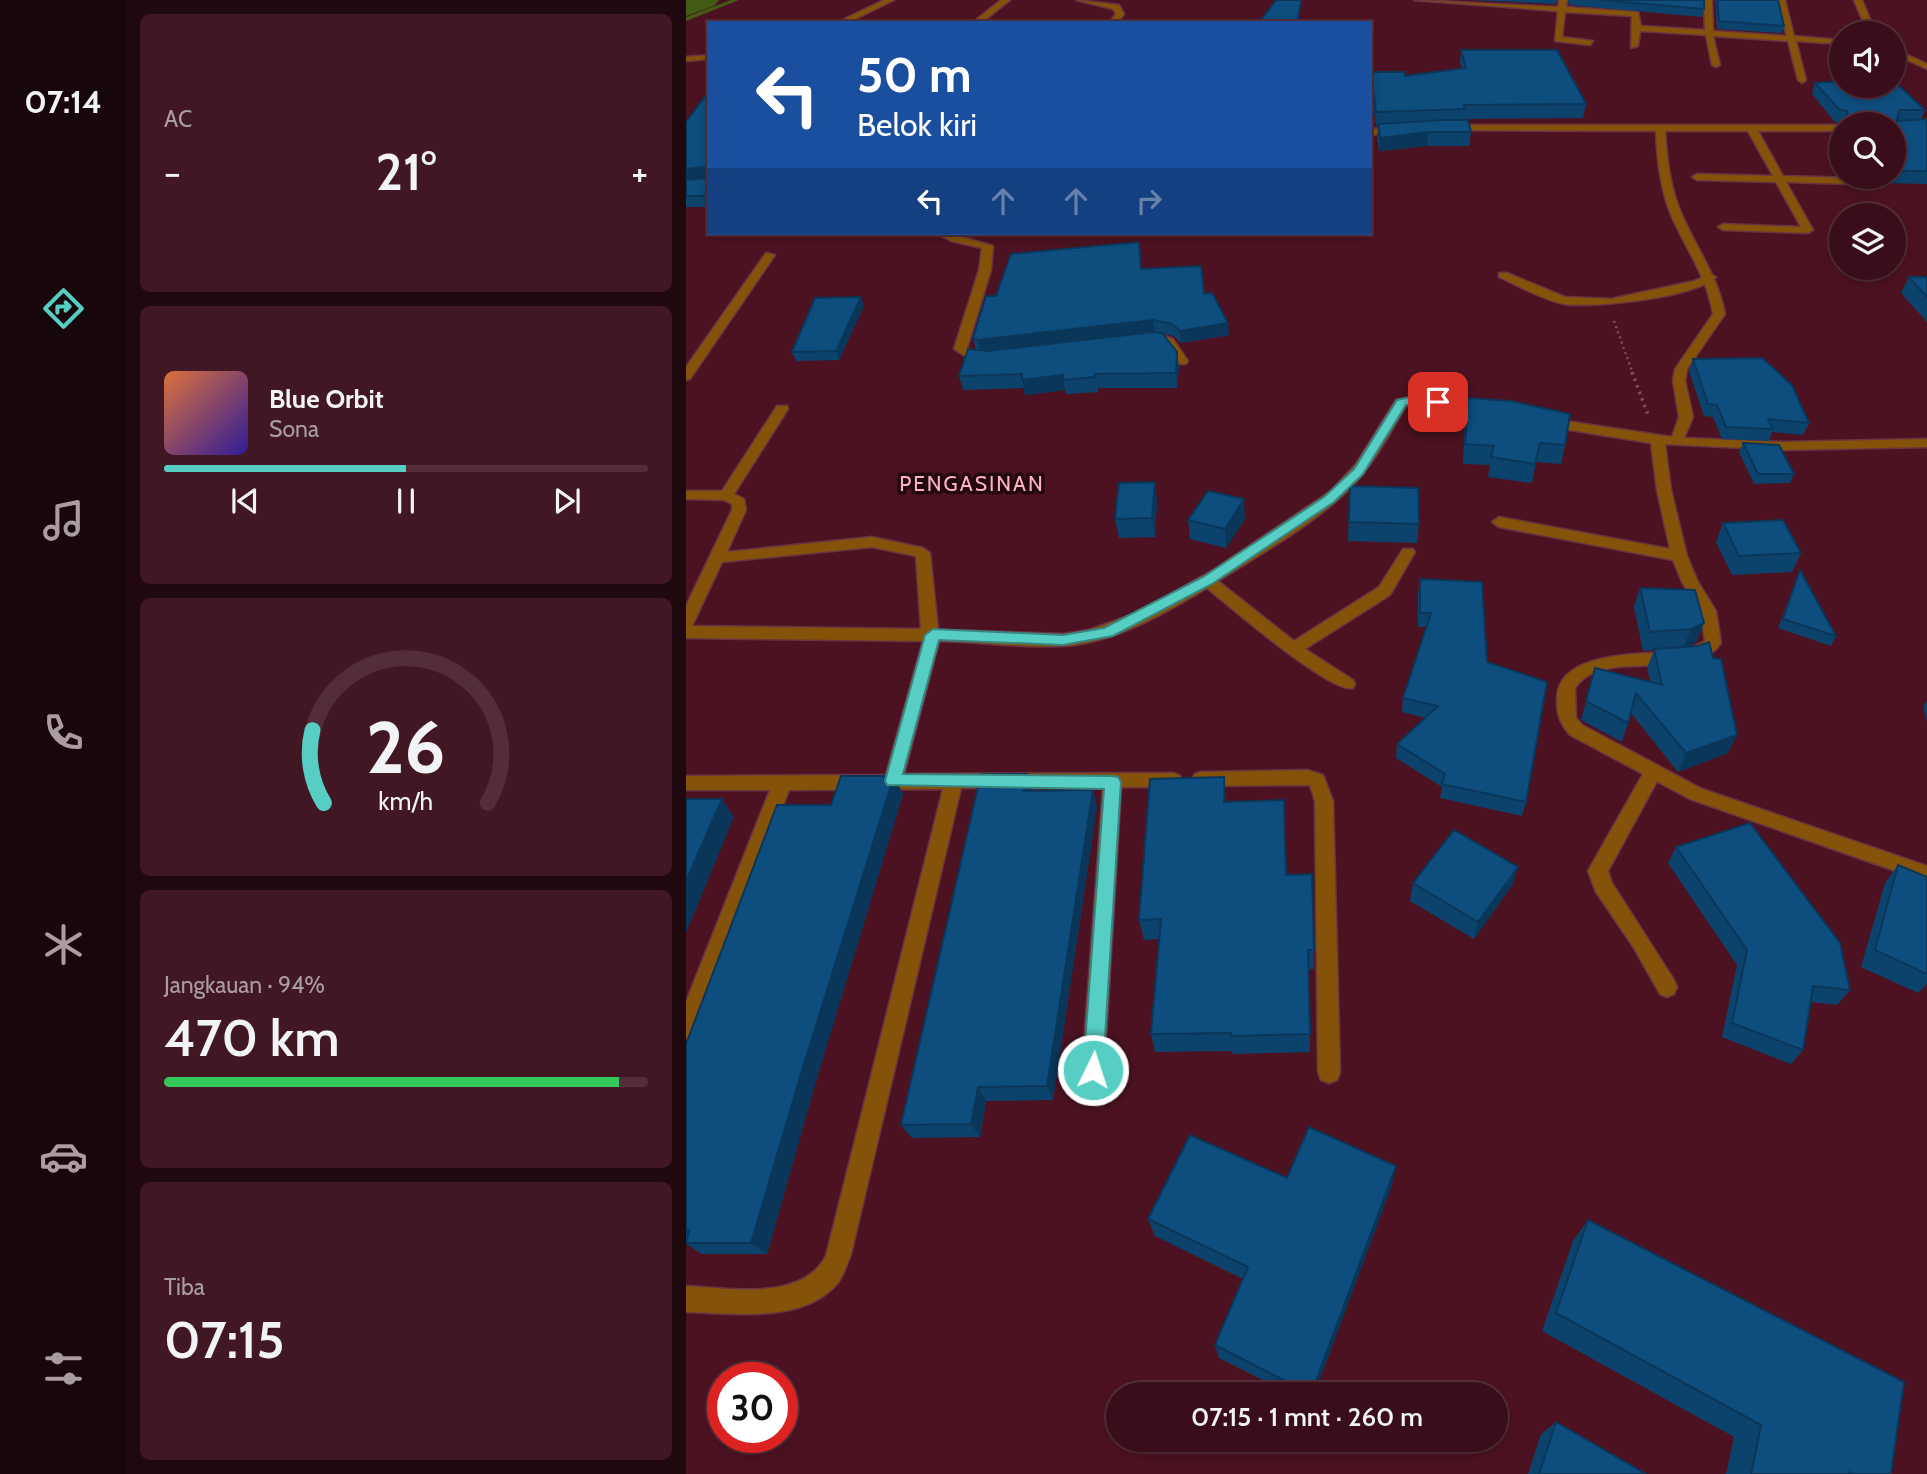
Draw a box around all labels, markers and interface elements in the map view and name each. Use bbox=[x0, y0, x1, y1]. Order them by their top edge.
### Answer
map controls bbox=[1829, 21, 1906, 280]
button: sound bbox=[1829, 21, 1906, 98]
text: 50 m bbox=[857, 45, 972, 104]
icon: left bbox=[742, 49, 833, 140]
text: 07:14 bbox=[24, 82, 102, 121]
text: AC bbox=[164, 105, 192, 133]
text: Belok kiri bbox=[857, 105, 977, 144]
button: search bbox=[1829, 112, 1906, 189]
text: 21° bbox=[376, 140, 436, 203]
text: − bbox=[164, 149, 181, 196]
text: + bbox=[631, 149, 648, 196]
icon: left bbox=[911, 182, 949, 220]
icon: ahead bbox=[984, 182, 1022, 220]
icon: ahead bbox=[1057, 182, 1095, 220]
icon: right bbox=[1130, 182, 1168, 220]
button: layers bbox=[1829, 203, 1906, 280]
icon: directions bbox=[39, 284, 88, 333]
pin bbox=[1408, 372, 1468, 432]
text: Blue Orbit bbox=[269, 383, 384, 415]
icon: arrive bbox=[1419, 383, 1457, 421]
text: Sona bbox=[269, 415, 319, 443]
district label: PENGASINAN bbox=[899, 471, 1045, 496]
icon: previous bbox=[226, 482, 264, 520]
icon: pause bbox=[387, 482, 425, 520]
icon: next bbox=[548, 482, 586, 520]
icon: music bbox=[39, 496, 88, 545]
text: 26 bbox=[366, 703, 446, 791]
icon: phone bbox=[39, 708, 88, 757]
text: km/h bbox=[379, 786, 433, 816]
icon: climate bbox=[39, 920, 88, 969]
text: Jangkauan · 94% bbox=[164, 971, 325, 999]
text: 470 km bbox=[164, 1006, 340, 1069]
position arrow bbox=[1056, 1033, 1130, 1107]
icon: car bbox=[39, 1132, 88, 1181]
text: Tiba bbox=[164, 1273, 205, 1301]
text: 07:15 bbox=[164, 1308, 284, 1371]
icon: filters bbox=[39, 1344, 88, 1393]
speed limit sign: 30 bbox=[707, 1362, 798, 1453]
text: 07:15 · 1 mnt · 260 m bbox=[1191, 1401, 1423, 1433]

